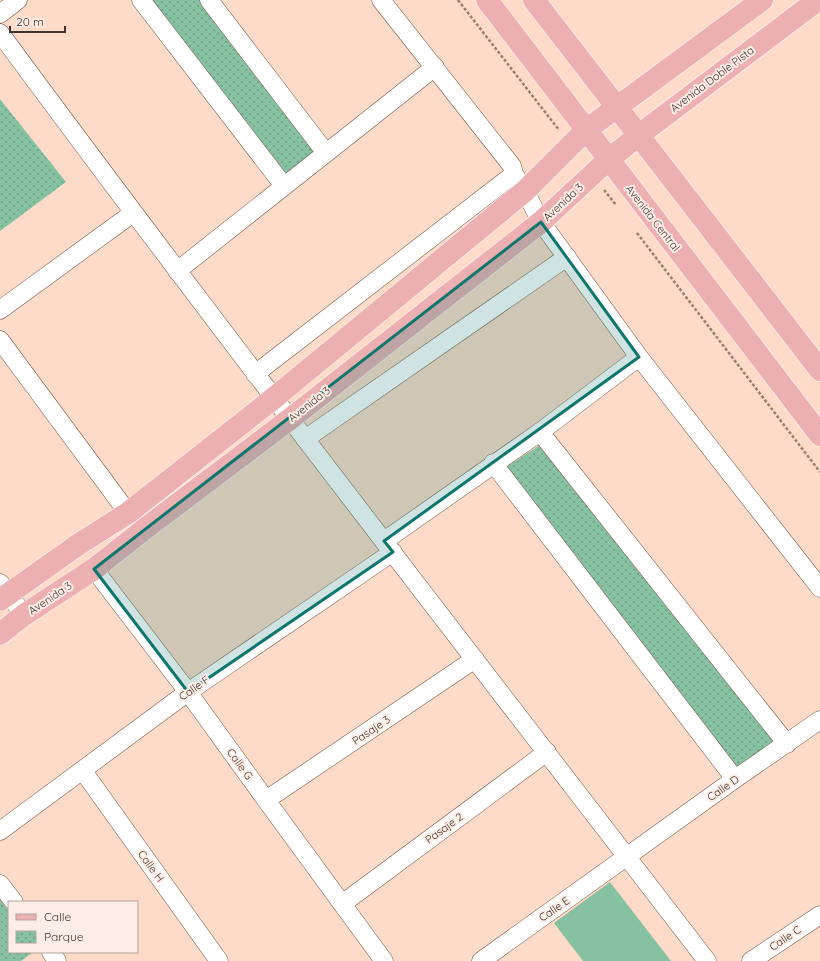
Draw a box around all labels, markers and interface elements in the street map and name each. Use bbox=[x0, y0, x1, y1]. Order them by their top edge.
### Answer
scale bar bbox=[10, 8, 65, 34]
text: 20 m bbox=[16, 14, 44, 29]
street label: Avenida Doble Pista bbox=[667, 43, 757, 115]
street label: Avenida 3 bbox=[540, 180, 586, 224]
street label: Avenida Central bbox=[623, 182, 683, 254]
street label: Avenida 3 bbox=[285, 383, 333, 425]
street label: Avenida 3 bbox=[26, 578, 75, 618]
street label: Calle F bbox=[176, 672, 212, 704]
street label: Pasaje 3 bbox=[349, 712, 393, 748]
street label: Calle G bbox=[224, 745, 256, 783]
street label: Calle D bbox=[704, 772, 742, 804]
street label: Pasaje 2 bbox=[422, 810, 466, 846]
street label: Calle H bbox=[135, 847, 167, 885]
street label: Calle E bbox=[536, 893, 572, 925]
legend bbox=[8, 901, 138, 953]
text: Calle bbox=[44, 909, 72, 924]
street label: Calle C bbox=[766, 922, 804, 954]
text: Parque bbox=[44, 929, 84, 944]

